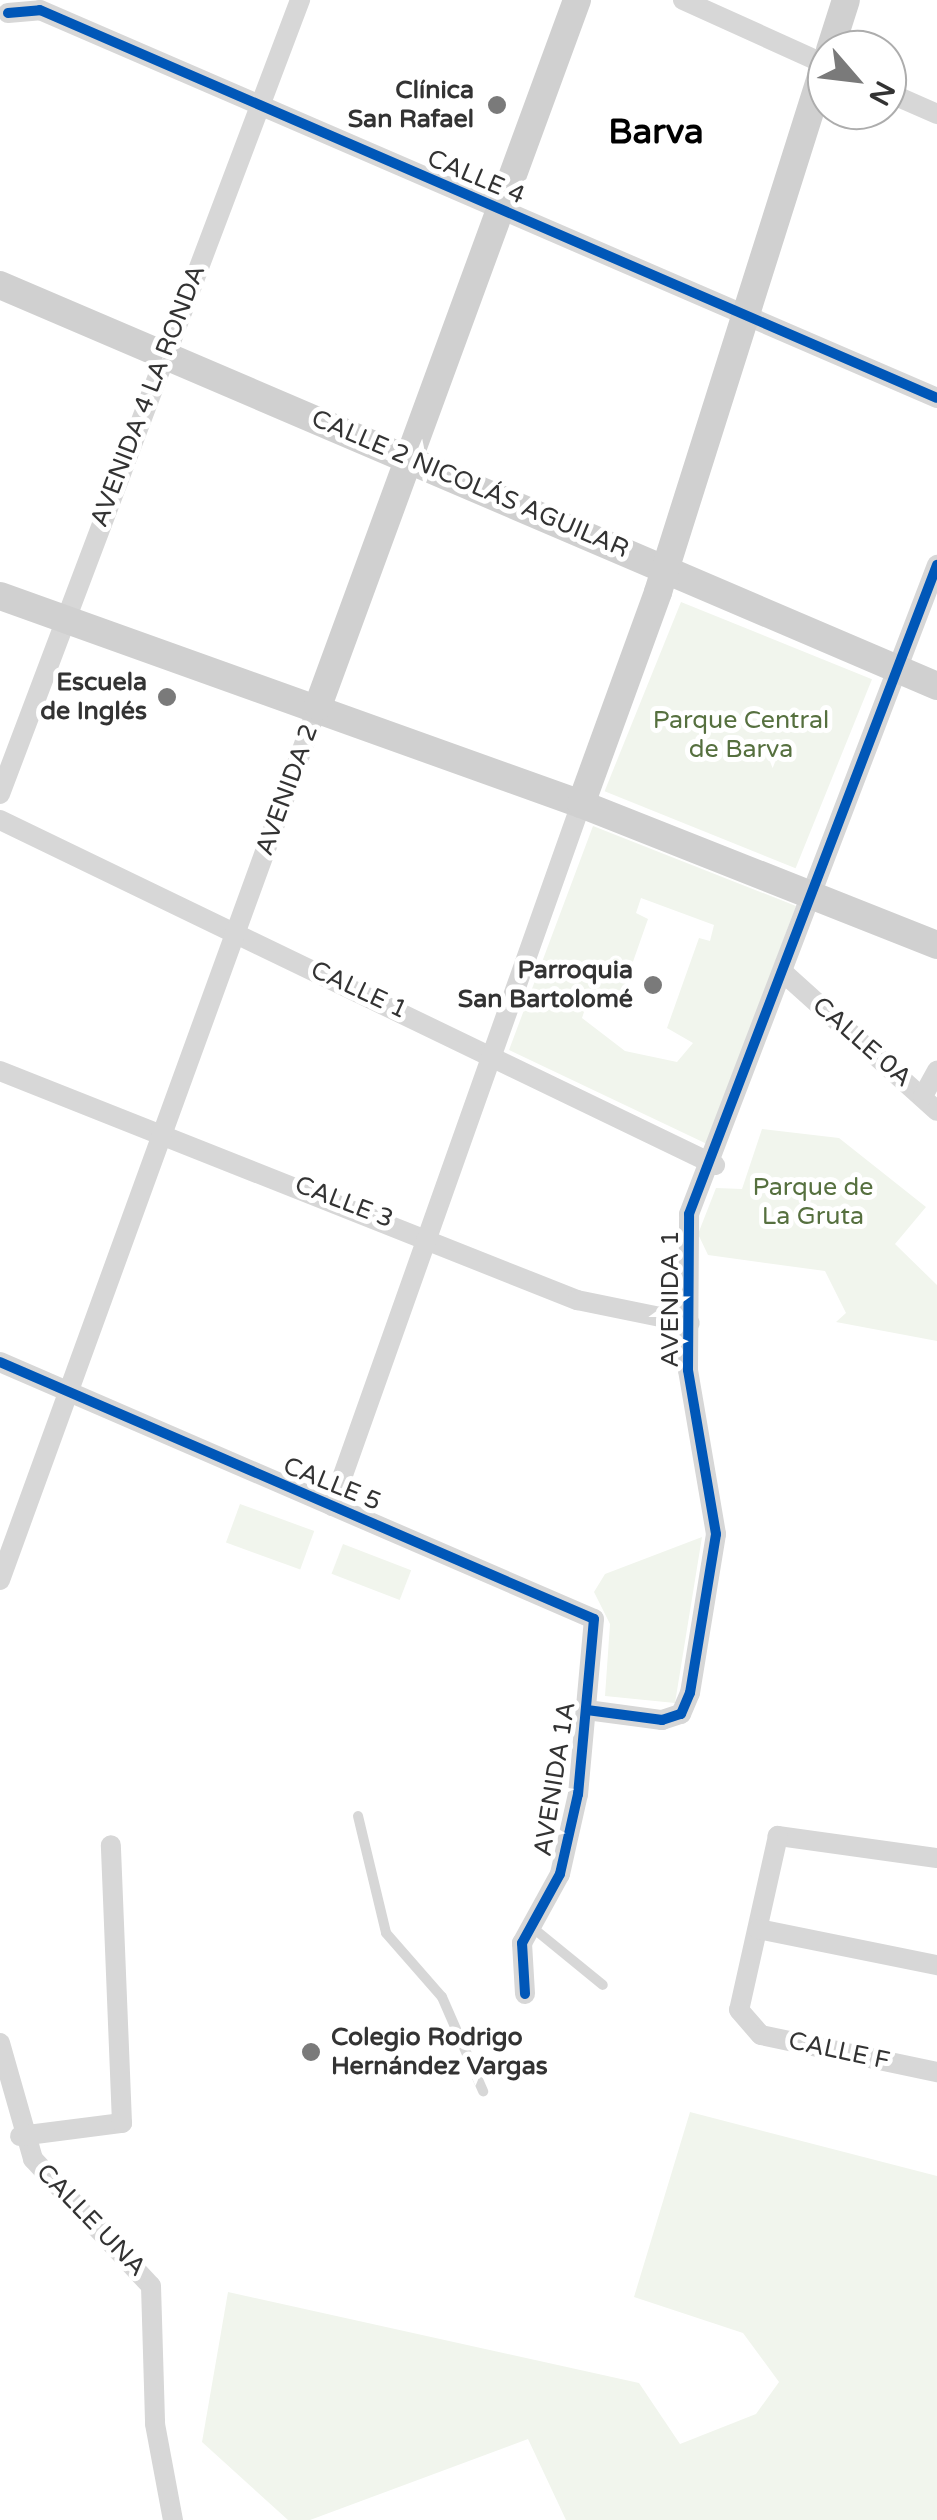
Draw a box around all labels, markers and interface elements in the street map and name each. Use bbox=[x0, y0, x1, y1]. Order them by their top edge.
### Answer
north arrow bbox=[807, 30, 907, 130]
text: N bbox=[861, 75, 902, 111]
place label: Clínica San Rafael bbox=[348, 76, 474, 135]
marker: Clínica San Rafael bbox=[484, 92, 510, 118]
district label: Barva bbox=[608, 111, 704, 153]
street label: CALLE 4 bbox=[423, 143, 529, 211]
street label: AVENIDA 4 LA RONDA bbox=[84, 261, 212, 531]
street label: CALLE 2 NICOLÁS AGUILAR bbox=[307, 403, 633, 565]
place label: Escuela de Inglés bbox=[40, 668, 147, 727]
marker: Escuela de Inglés bbox=[156, 686, 178, 708]
park label: Parque Central de Barva bbox=[653, 706, 829, 765]
street label: AVENIDA 2 bbox=[249, 720, 325, 860]
street label: CALLE 1 bbox=[306, 955, 412, 1025]
place label: Parroquia San Bartolomé bbox=[458, 956, 633, 1015]
marker: Parroquia San Bartolomé bbox=[642, 974, 664, 996]
street label: CALLE 0A bbox=[806, 991, 918, 1093]
street label: CALLE 3 bbox=[291, 1170, 397, 1234]
park label: Parque de La Gruta bbox=[753, 1173, 873, 1232]
street label: AVENIDA 1 bbox=[655, 1230, 685, 1368]
street label: CALLE 5 bbox=[279, 1451, 385, 1517]
street label: AVENIDA 1A bbox=[528, 1700, 582, 1858]
place label: Colegio Rodrigo Hernández Vargas bbox=[331, 2023, 548, 2082]
street label: CALLE F bbox=[786, 2026, 892, 2076]
marker: Colegio Rodrigo Hernández Vargas bbox=[300, 2041, 322, 2063]
street label: CALLE UNA bbox=[30, 2157, 152, 2283]

